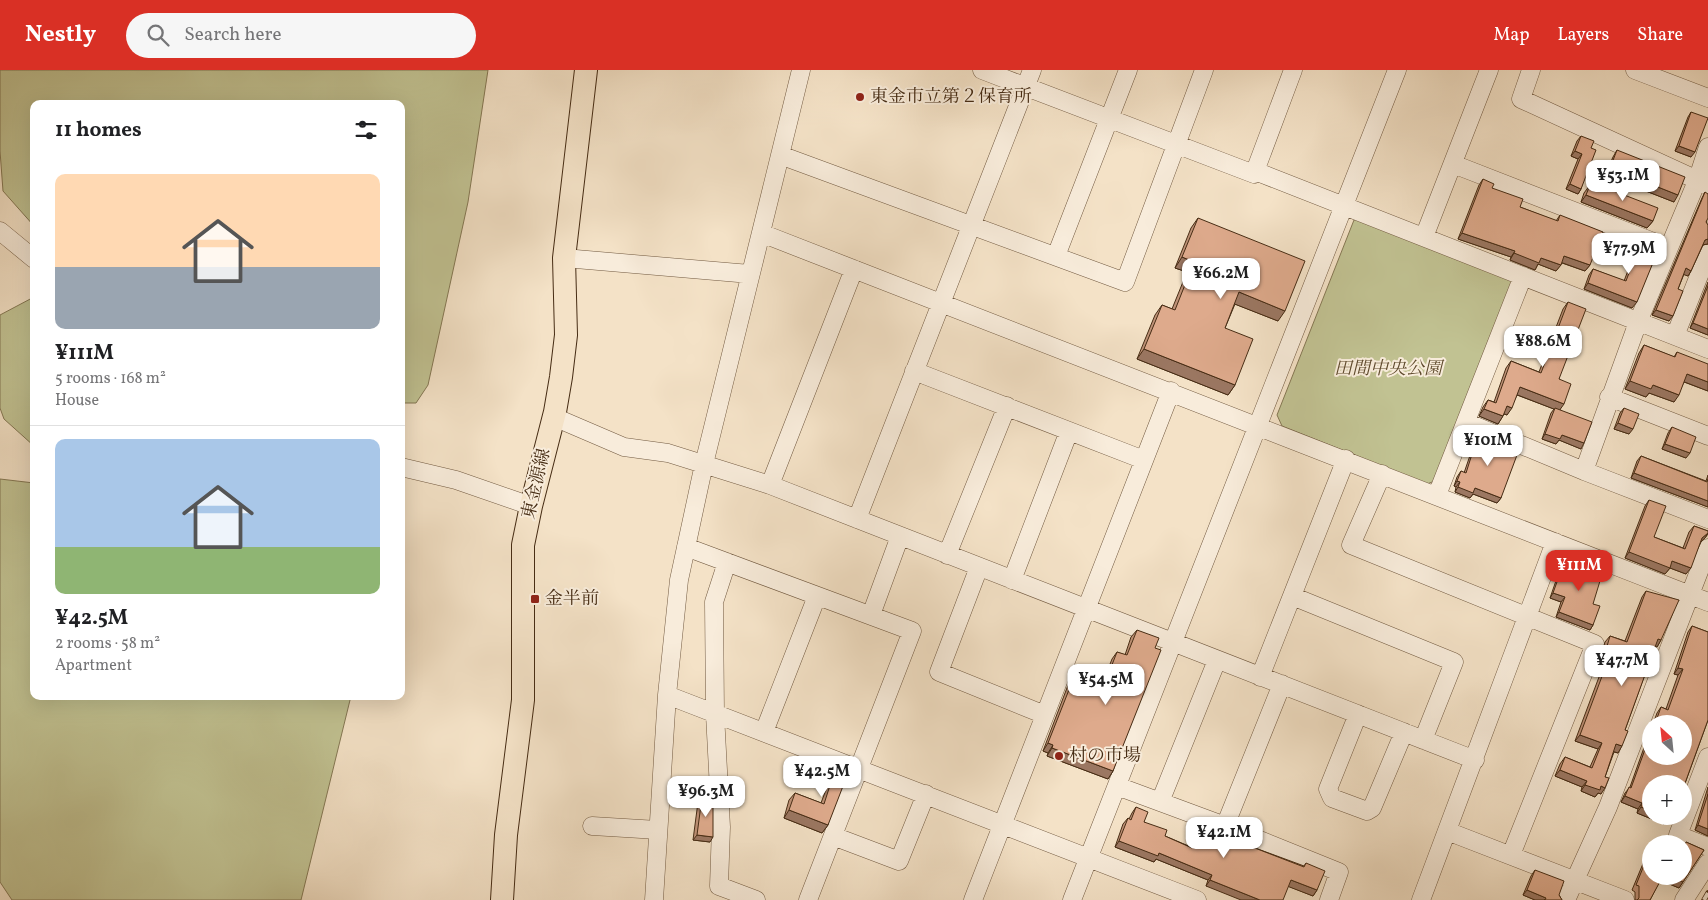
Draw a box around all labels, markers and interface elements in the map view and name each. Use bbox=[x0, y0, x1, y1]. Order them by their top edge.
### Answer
search box bbox=[126, 13, 476, 58]
text: Nestly bbox=[25, 18, 96, 52]
icon: search bbox=[144, 21, 172, 49]
text: Search here bbox=[184, 22, 282, 48]
text: Map bbox=[1493, 23, 1529, 48]
text: Layers bbox=[1557, 23, 1609, 48]
text: Share bbox=[1637, 23, 1683, 48]
place label: 東金市立第２保育所 bbox=[870, 85, 1032, 110]
marker: 東金市立第２保育所 bbox=[854, 91, 866, 103]
text: 11 homes bbox=[55, 116, 142, 145]
icon: filters bbox=[352, 116, 380, 144]
pin: ¥53.1M bbox=[1582, 160, 1664, 202]
text: ¥53.1M bbox=[1597, 165, 1649, 187]
icon: home bbox=[173, 206, 263, 296]
pin: ¥77.9M bbox=[1588, 232, 1670, 275]
text: ¥77.9M bbox=[1603, 238, 1655, 260]
pin: ¥66.2M bbox=[1180, 258, 1262, 300]
text: ¥66.2M bbox=[1193, 263, 1249, 285]
pin: ¥88.6M bbox=[1502, 326, 1584, 368]
text: ¥88.6M bbox=[1515, 331, 1571, 353]
text: ¥111M bbox=[55, 339, 114, 368]
park label: 田間中央公園 bbox=[1334, 357, 1445, 382]
text: 5 rooms · 168 m² bbox=[55, 368, 166, 390]
text: House bbox=[55, 390, 99, 412]
pin: ¥101M bbox=[1453, 424, 1523, 467]
text: ¥101M bbox=[1464, 430, 1512, 452]
street label: 東金源線 bbox=[517, 446, 557, 522]
icon: home bbox=[173, 472, 263, 562]
pin: ¥111M bbox=[1544, 550, 1614, 592]
text: ¥111M bbox=[1557, 555, 1601, 577]
place label: 金半前 bbox=[545, 587, 599, 612]
marker: 金半前 bbox=[529, 593, 541, 605]
text: ¥42.5M bbox=[55, 604, 128, 633]
text: 2 rooms · 58 m² bbox=[55, 633, 160, 655]
pin: ¥47.7M bbox=[1581, 644, 1663, 687]
text: ¥47.7M bbox=[1596, 650, 1648, 672]
text: Apartment bbox=[55, 655, 132, 677]
pin: ¥54.5M bbox=[1065, 664, 1147, 706]
text: ¥54.5M bbox=[1078, 669, 1134, 691]
north arrow bbox=[1642, 715, 1692, 765]
map controls bbox=[1642, 715, 1692, 885]
place label: 村の市場 bbox=[1069, 744, 1141, 769]
marker: 村の市場 bbox=[1053, 750, 1065, 762]
pin: ¥42.5M bbox=[781, 756, 863, 798]
text: ¥42.5M bbox=[794, 761, 850, 783]
button: + bbox=[1642, 775, 1692, 825]
pin: ¥96.3M bbox=[665, 776, 747, 818]
text: ¥96.3M bbox=[678, 781, 734, 803]
pin: ¥42.1M bbox=[1183, 816, 1265, 859]
text: ¥42.1M bbox=[1197, 822, 1251, 844]
button: − bbox=[1642, 835, 1692, 885]

